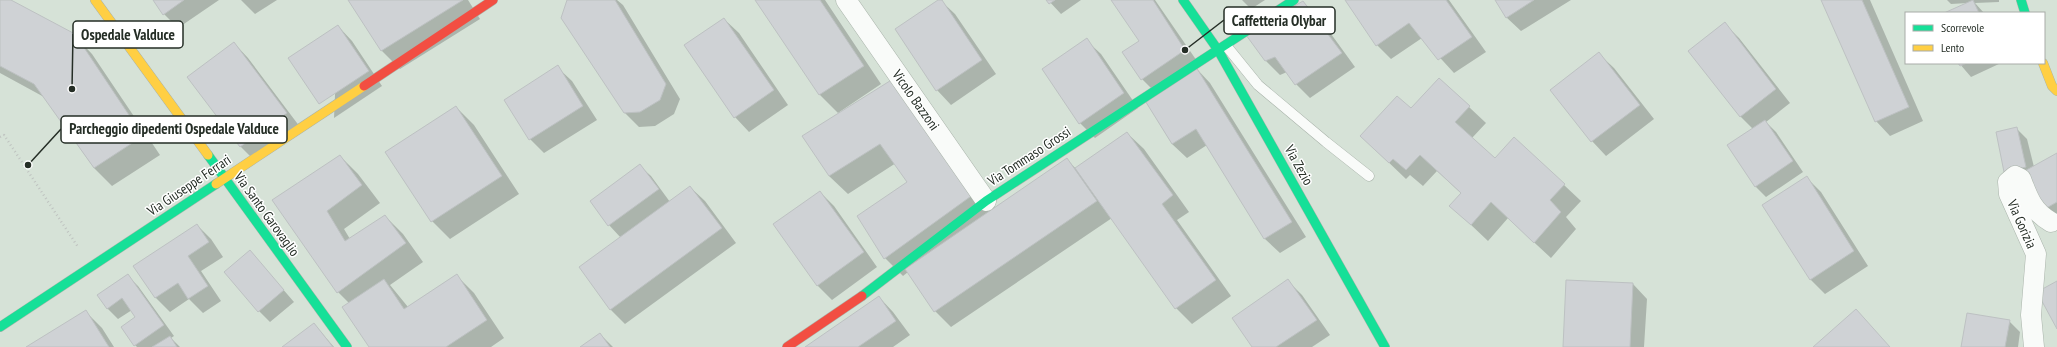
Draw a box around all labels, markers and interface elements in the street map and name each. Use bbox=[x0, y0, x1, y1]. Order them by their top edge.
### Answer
callout: Caffetteria Olybar bbox=[1224, 7, 1335, 34]
text: Caffetteria Olybar bbox=[1232, 11, 1327, 30]
legend bbox=[1905, 12, 2045, 64]
text: Scorrevole bbox=[1941, 20, 1984, 35]
callout: Ospedale Valduce bbox=[73, 21, 183, 48]
text: Ospedale Valduce bbox=[81, 25, 175, 44]
text: Lento bbox=[1941, 40, 1964, 55]
street label: Vicolo Bazzoni bbox=[888, 65, 943, 134]
callout: Parcheggio dipedenti Ospedale Valduce bbox=[61, 116, 287, 143]
text: Parcheggio dipedenti Ospedale Valduce bbox=[69, 119, 279, 138]
street label: Via Tommaso Grossi bbox=[983, 122, 1074, 190]
street label: Via Zezio bbox=[1280, 141, 1317, 188]
street label: Via Giuseppe Ferrari bbox=[143, 150, 234, 220]
street label: Via Santo Garovaglio bbox=[230, 167, 304, 260]
street label: Via Gorizia bbox=[2003, 196, 2041, 251]

